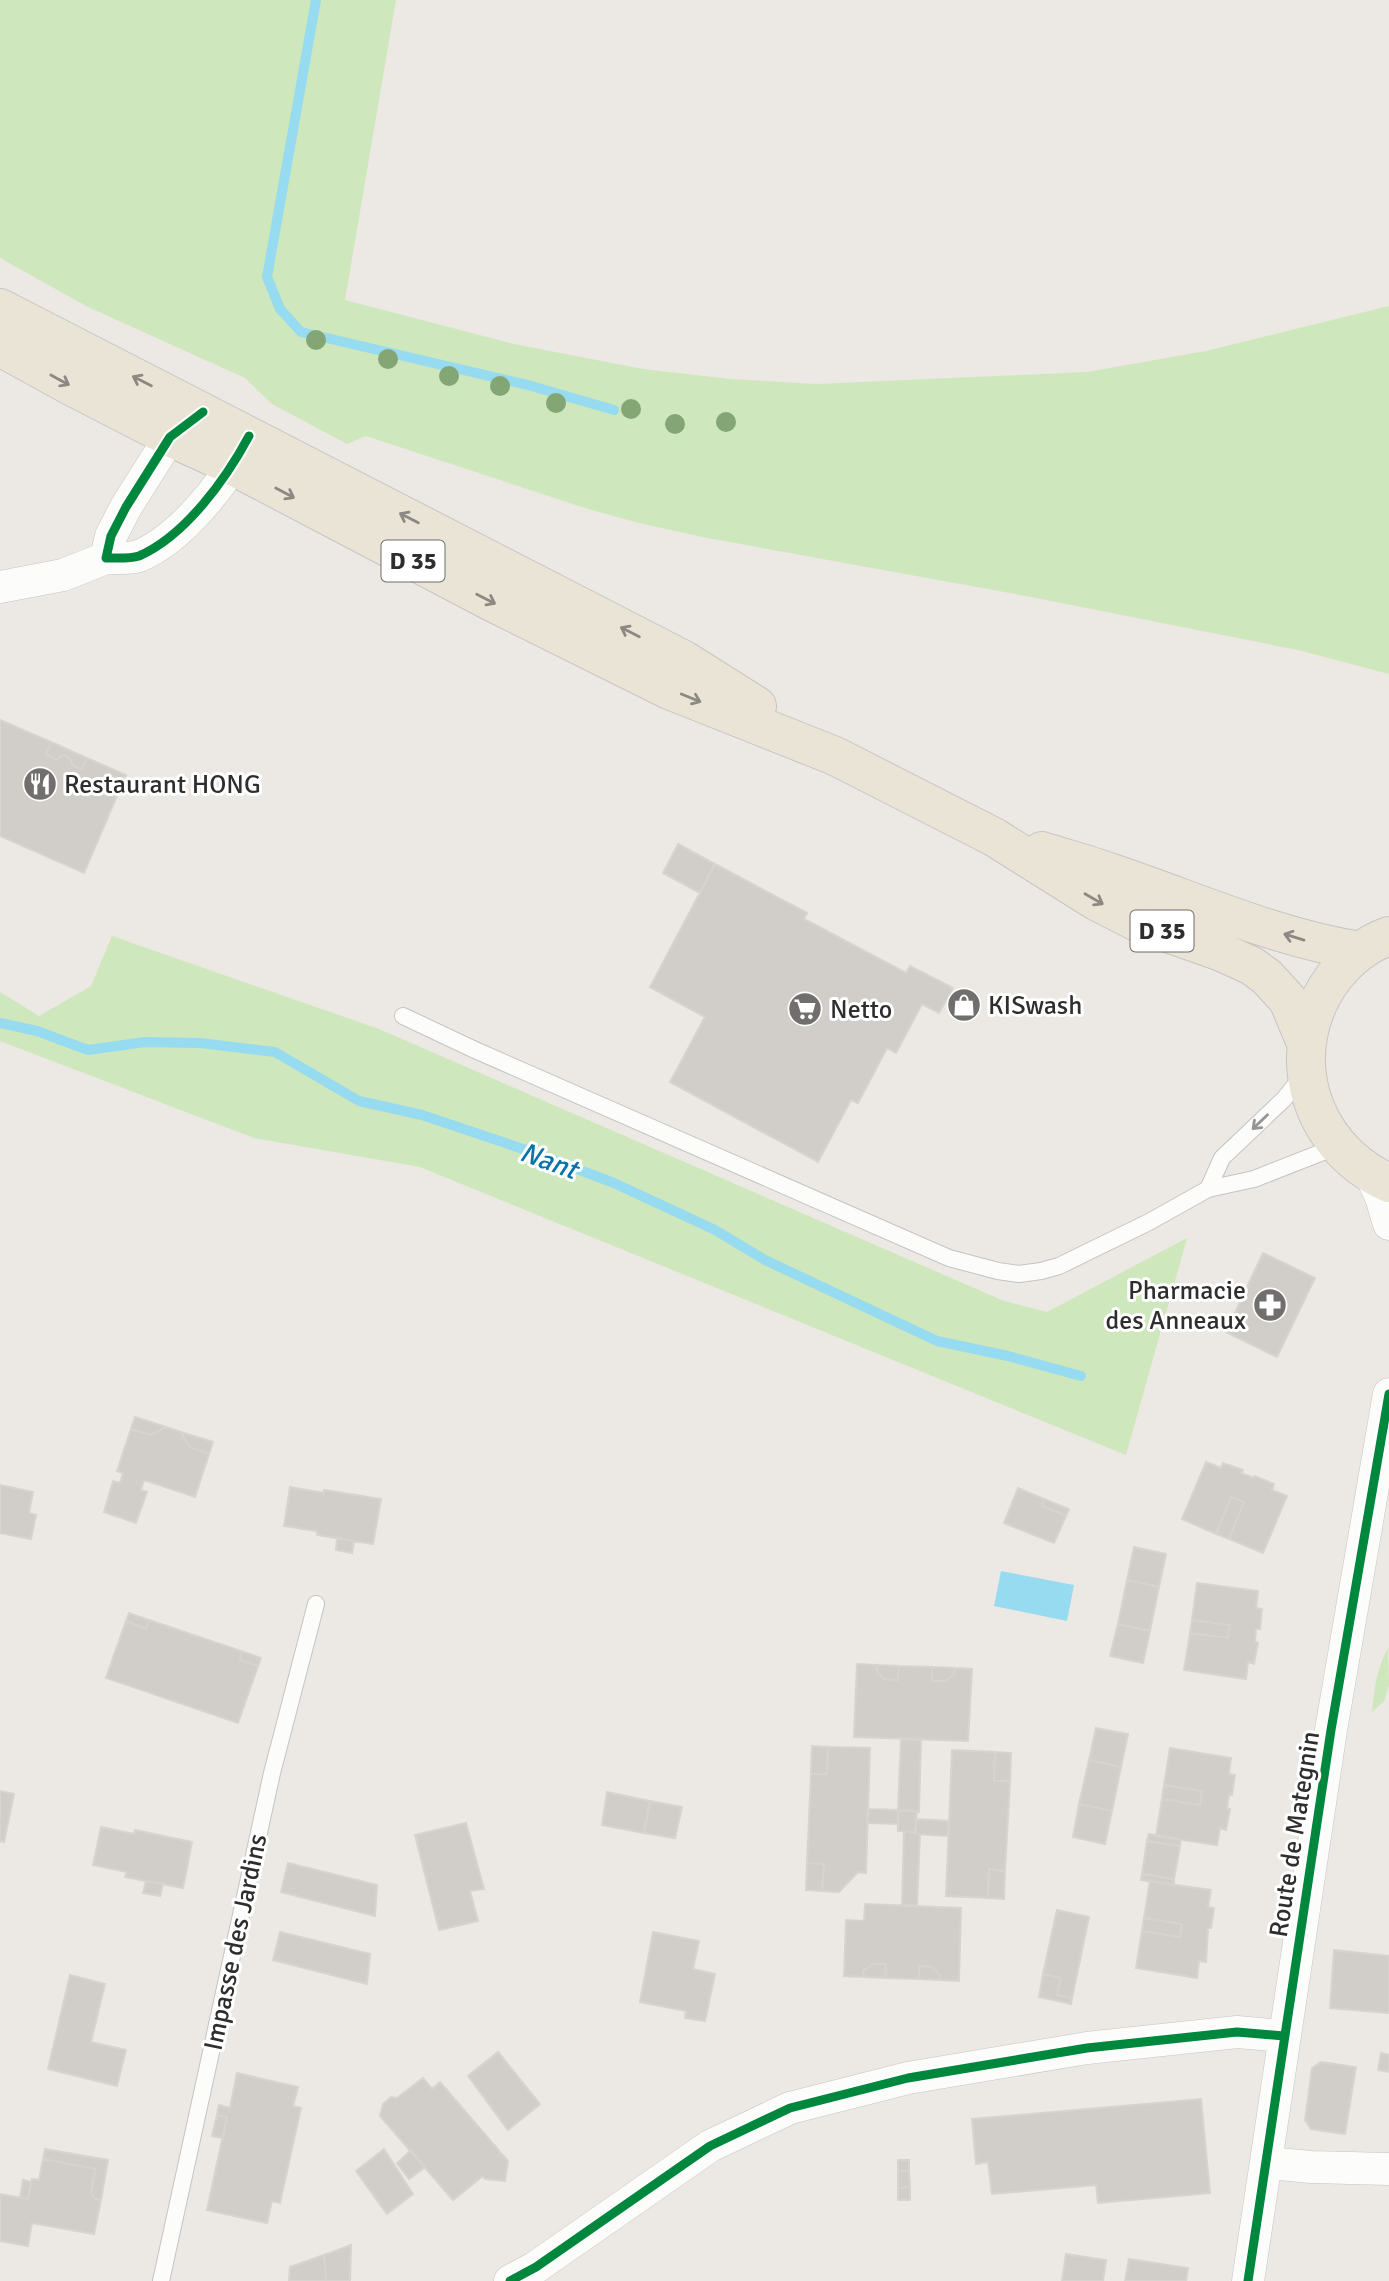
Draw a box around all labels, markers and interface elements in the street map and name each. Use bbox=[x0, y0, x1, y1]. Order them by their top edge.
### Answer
one-way arrow bbox=[132, 373, 153, 387]
one-way arrow bbox=[49, 374, 70, 387]
one-way arrow bbox=[274, 487, 295, 500]
one-way arrow bbox=[399, 511, 420, 525]
road number: D 35 bbox=[382, 540, 444, 582]
one-way arrow bbox=[475, 593, 496, 606]
one-way arrow bbox=[621, 625, 641, 639]
one-way arrow bbox=[679, 693, 701, 706]
restaurant icon: Restaurant HONG bbox=[21, 765, 59, 803]
place label: Restaurant HONG bbox=[64, 769, 261, 801]
one-way arrow bbox=[1083, 892, 1103, 906]
road number: D 35 bbox=[1130, 911, 1194, 951]
one-way arrow bbox=[1283, 929, 1305, 942]
shop icon: KISwash bbox=[945, 986, 983, 1024]
supermarket icon: Netto bbox=[786, 990, 824, 1028]
place label: KISwash bbox=[988, 990, 1082, 1022]
place label: Netto bbox=[830, 994, 892, 1026]
one-way arrow bbox=[1252, 1114, 1269, 1131]
water label: Nant bbox=[515, 1135, 585, 1188]
place label: Pharmacie des Anneaux bbox=[1105, 1275, 1246, 1337]
pharmacy icon: Pharmacie des Anneaux bbox=[1251, 1286, 1289, 1324]
street label: Route de Mategnin bbox=[1263, 1729, 1327, 1939]
street label: Impasse des Jardins bbox=[197, 1831, 275, 2053]

